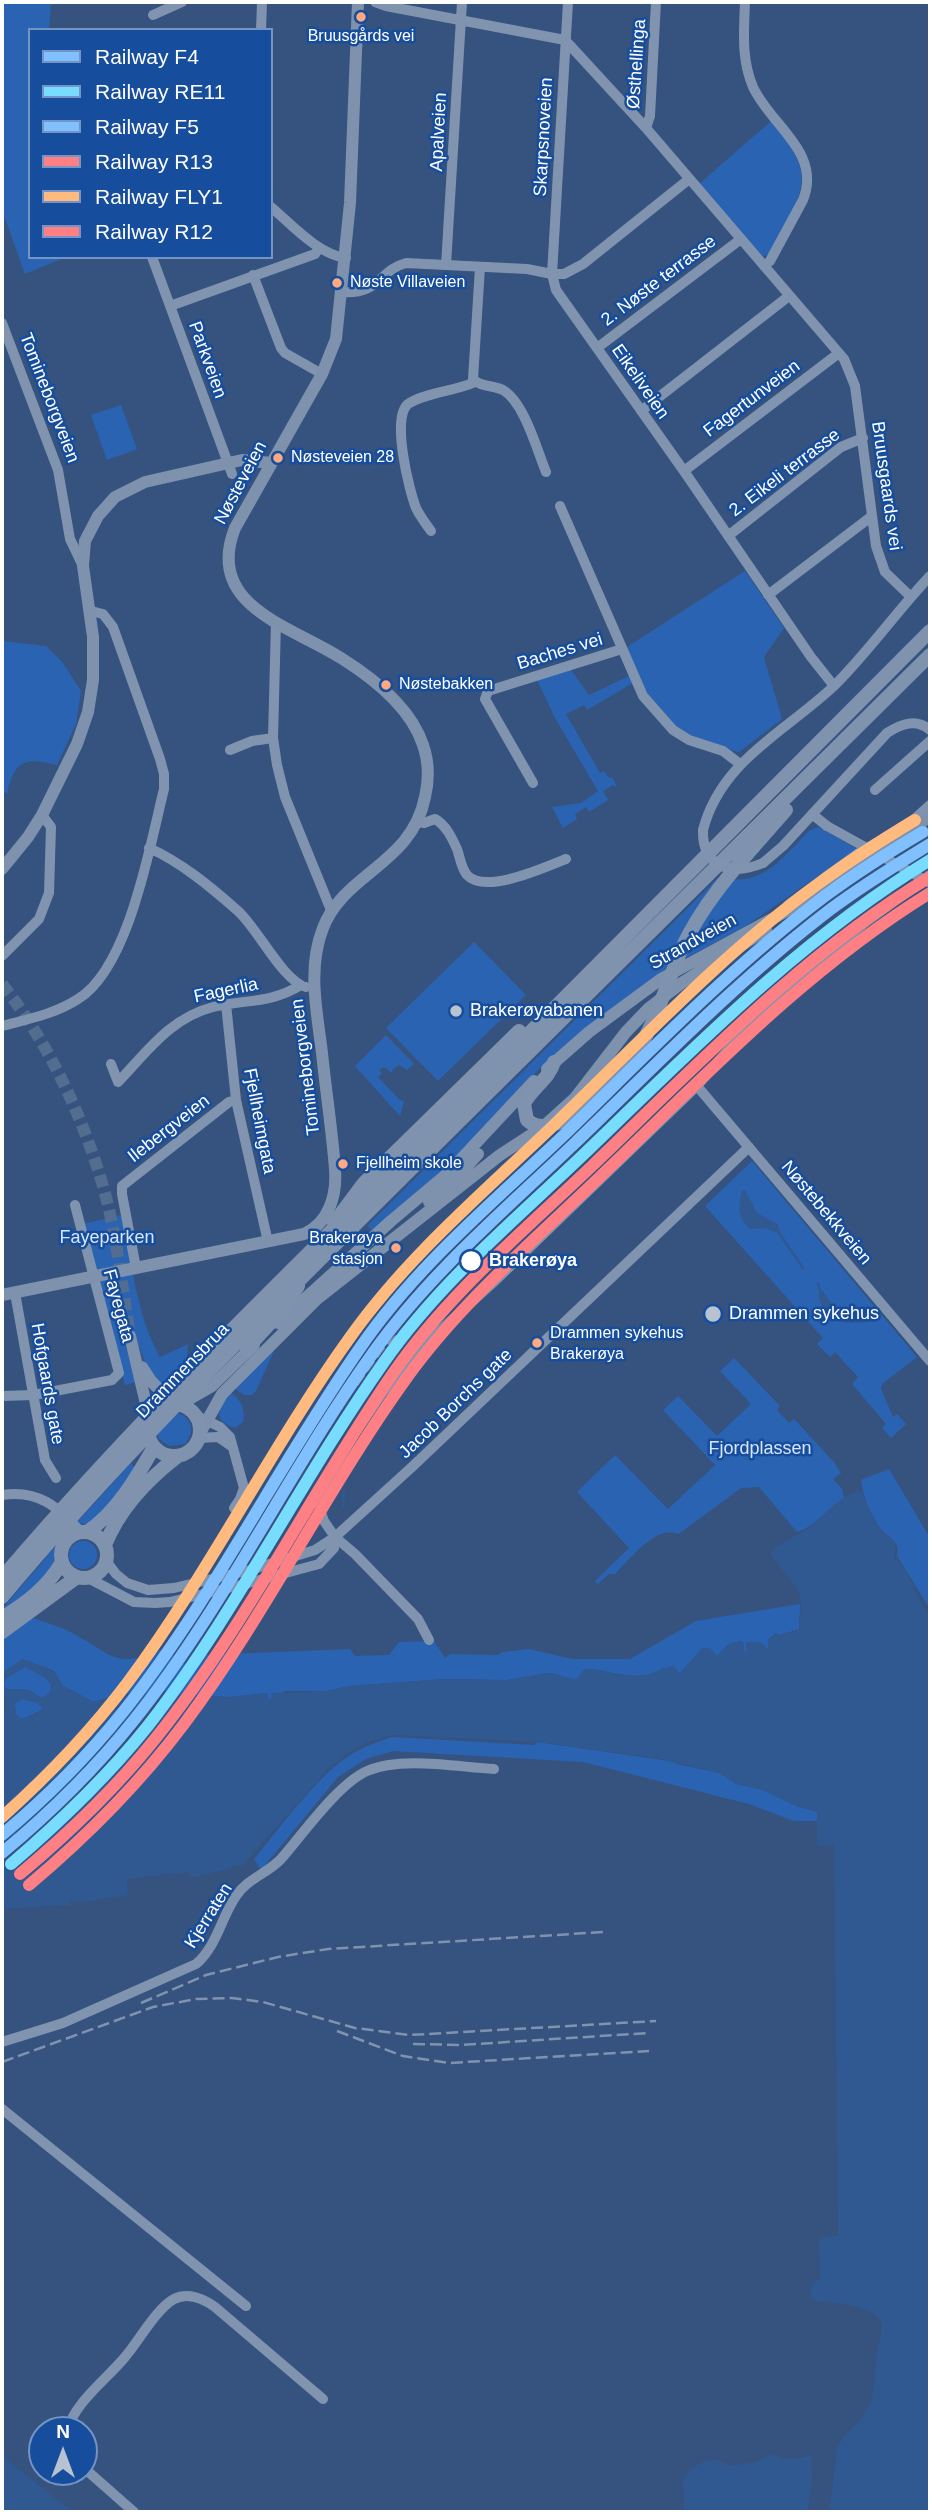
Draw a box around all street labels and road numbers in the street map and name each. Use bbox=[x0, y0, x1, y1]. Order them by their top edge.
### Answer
street label: Østhellinga bbox=[623, 18, 651, 110]
street label: Skarpsnoveien bbox=[530, 77, 558, 197]
street label: Apalveien bbox=[426, 92, 452, 172]
street label: 2. Nøste terrasse bbox=[597, 231, 721, 331]
street label: Parkveien bbox=[183, 319, 231, 401]
street label: Tomineborgveien bbox=[14, 330, 84, 466]
street label: Eikeliveien bbox=[606, 341, 674, 423]
street label: Fagertunveien bbox=[700, 356, 804, 442]
street label: Bruusgaards vei bbox=[866, 420, 906, 552]
street label: 2. Eikeli terrasse bbox=[725, 424, 845, 522]
street label: Nøsteveien bbox=[210, 438, 272, 528]
street label: Baches vei bbox=[515, 629, 605, 675]
street label: Strandveien bbox=[646, 909, 740, 975]
street label: Fagerlia bbox=[192, 974, 260, 1008]
street label: Tomineborgveien bbox=[287, 998, 325, 1136]
street label: Fjellheimgata bbox=[238, 1066, 280, 1176]
street label: Ilebergveien bbox=[124, 1090, 214, 1168]
street label: Nøstebekkveien bbox=[776, 1157, 876, 1269]
street label: Fayegata bbox=[98, 1267, 138, 1345]
street label: Drammensbrua bbox=[132, 1319, 234, 1423]
street label: Hofgaards gate bbox=[26, 1322, 68, 1446]
street label: Jacob Borchs gate bbox=[395, 1344, 517, 1464]
street label: Kjerraten bbox=[180, 1879, 238, 1953]

